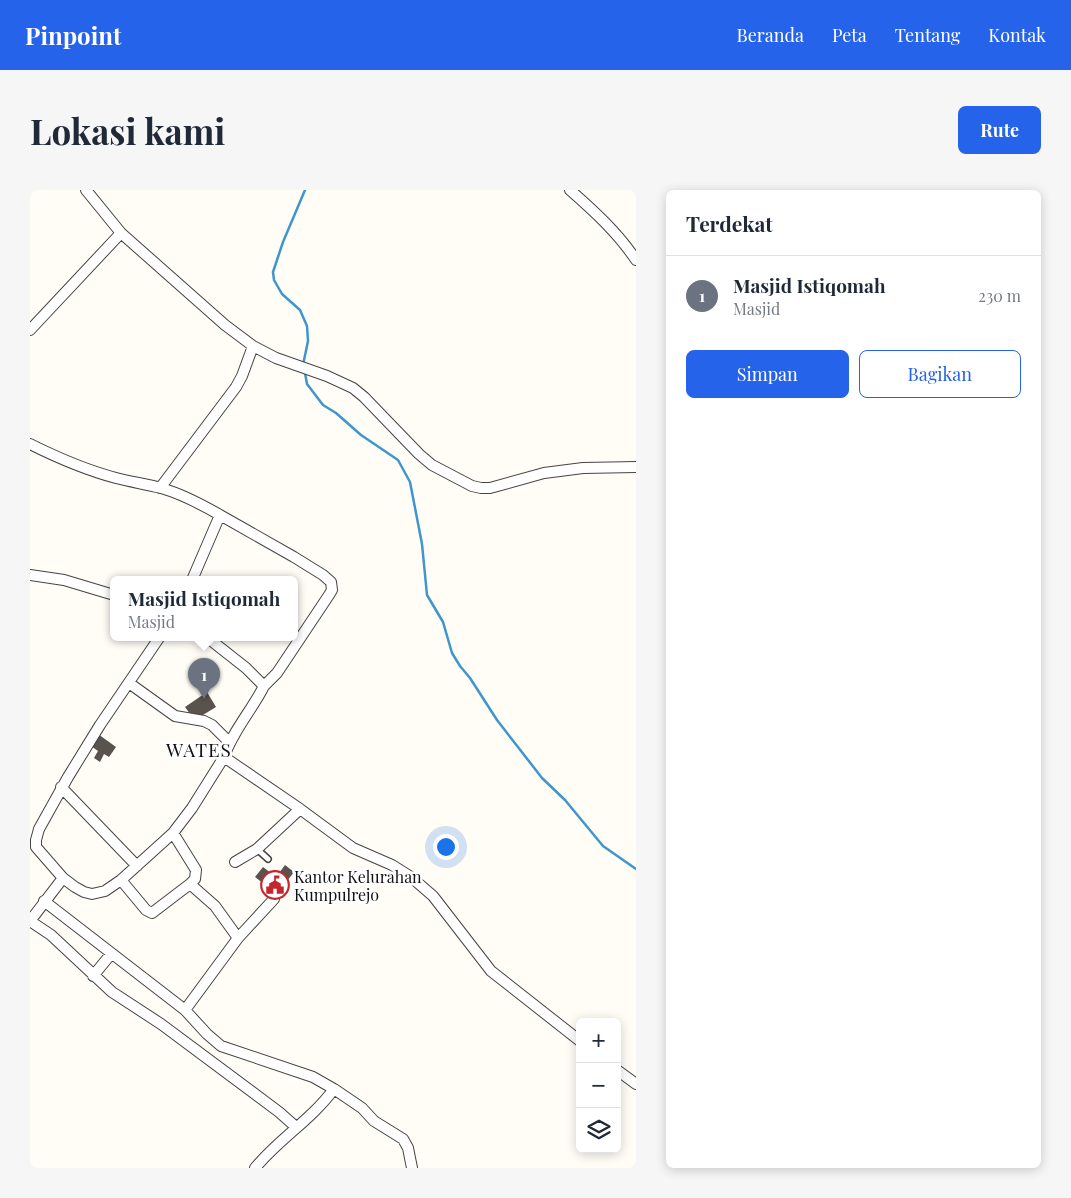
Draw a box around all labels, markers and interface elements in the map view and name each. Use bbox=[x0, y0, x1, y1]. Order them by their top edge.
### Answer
text: Pinpoint bbox=[25, 19, 121, 51]
text: Beranda bbox=[736, 23, 804, 47]
text: Peta bbox=[832, 23, 867, 47]
text: Tentang bbox=[895, 23, 960, 47]
text: Kontak bbox=[988, 23, 1046, 47]
button: Rute bbox=[958, 106, 1041, 154]
text: Lokasi kami bbox=[30, 107, 225, 154]
text: Terdekat bbox=[686, 209, 773, 237]
text: Masjid Istiqomah bbox=[733, 272, 885, 298]
text: 1 bbox=[699, 285, 705, 306]
text: 230 m bbox=[978, 285, 1021, 306]
text: Masjid bbox=[733, 298, 780, 319]
button: Simpan bbox=[686, 350, 849, 398]
button: Bagikan bbox=[859, 350, 1021, 398]
popup bbox=[110, 576, 298, 641]
text: Masjid Istiqomah bbox=[128, 585, 280, 611]
text: Masjid bbox=[128, 611, 175, 632]
pin: 1 bbox=[188, 658, 220, 699]
district label: WATES bbox=[165, 736, 232, 762]
your location bbox=[433, 834, 459, 860]
place label: Kantor Kelurahan Kumpulrejo bbox=[294, 866, 422, 905]
public building icon: Kantor Kelurahan Kumpulrejo bbox=[260, 870, 290, 900]
map controls bbox=[576, 1018, 621, 1153]
button: + bbox=[576, 1018, 621, 1063]
button: − bbox=[576, 1063, 621, 1108]
button: layers bbox=[576, 1108, 621, 1153]

